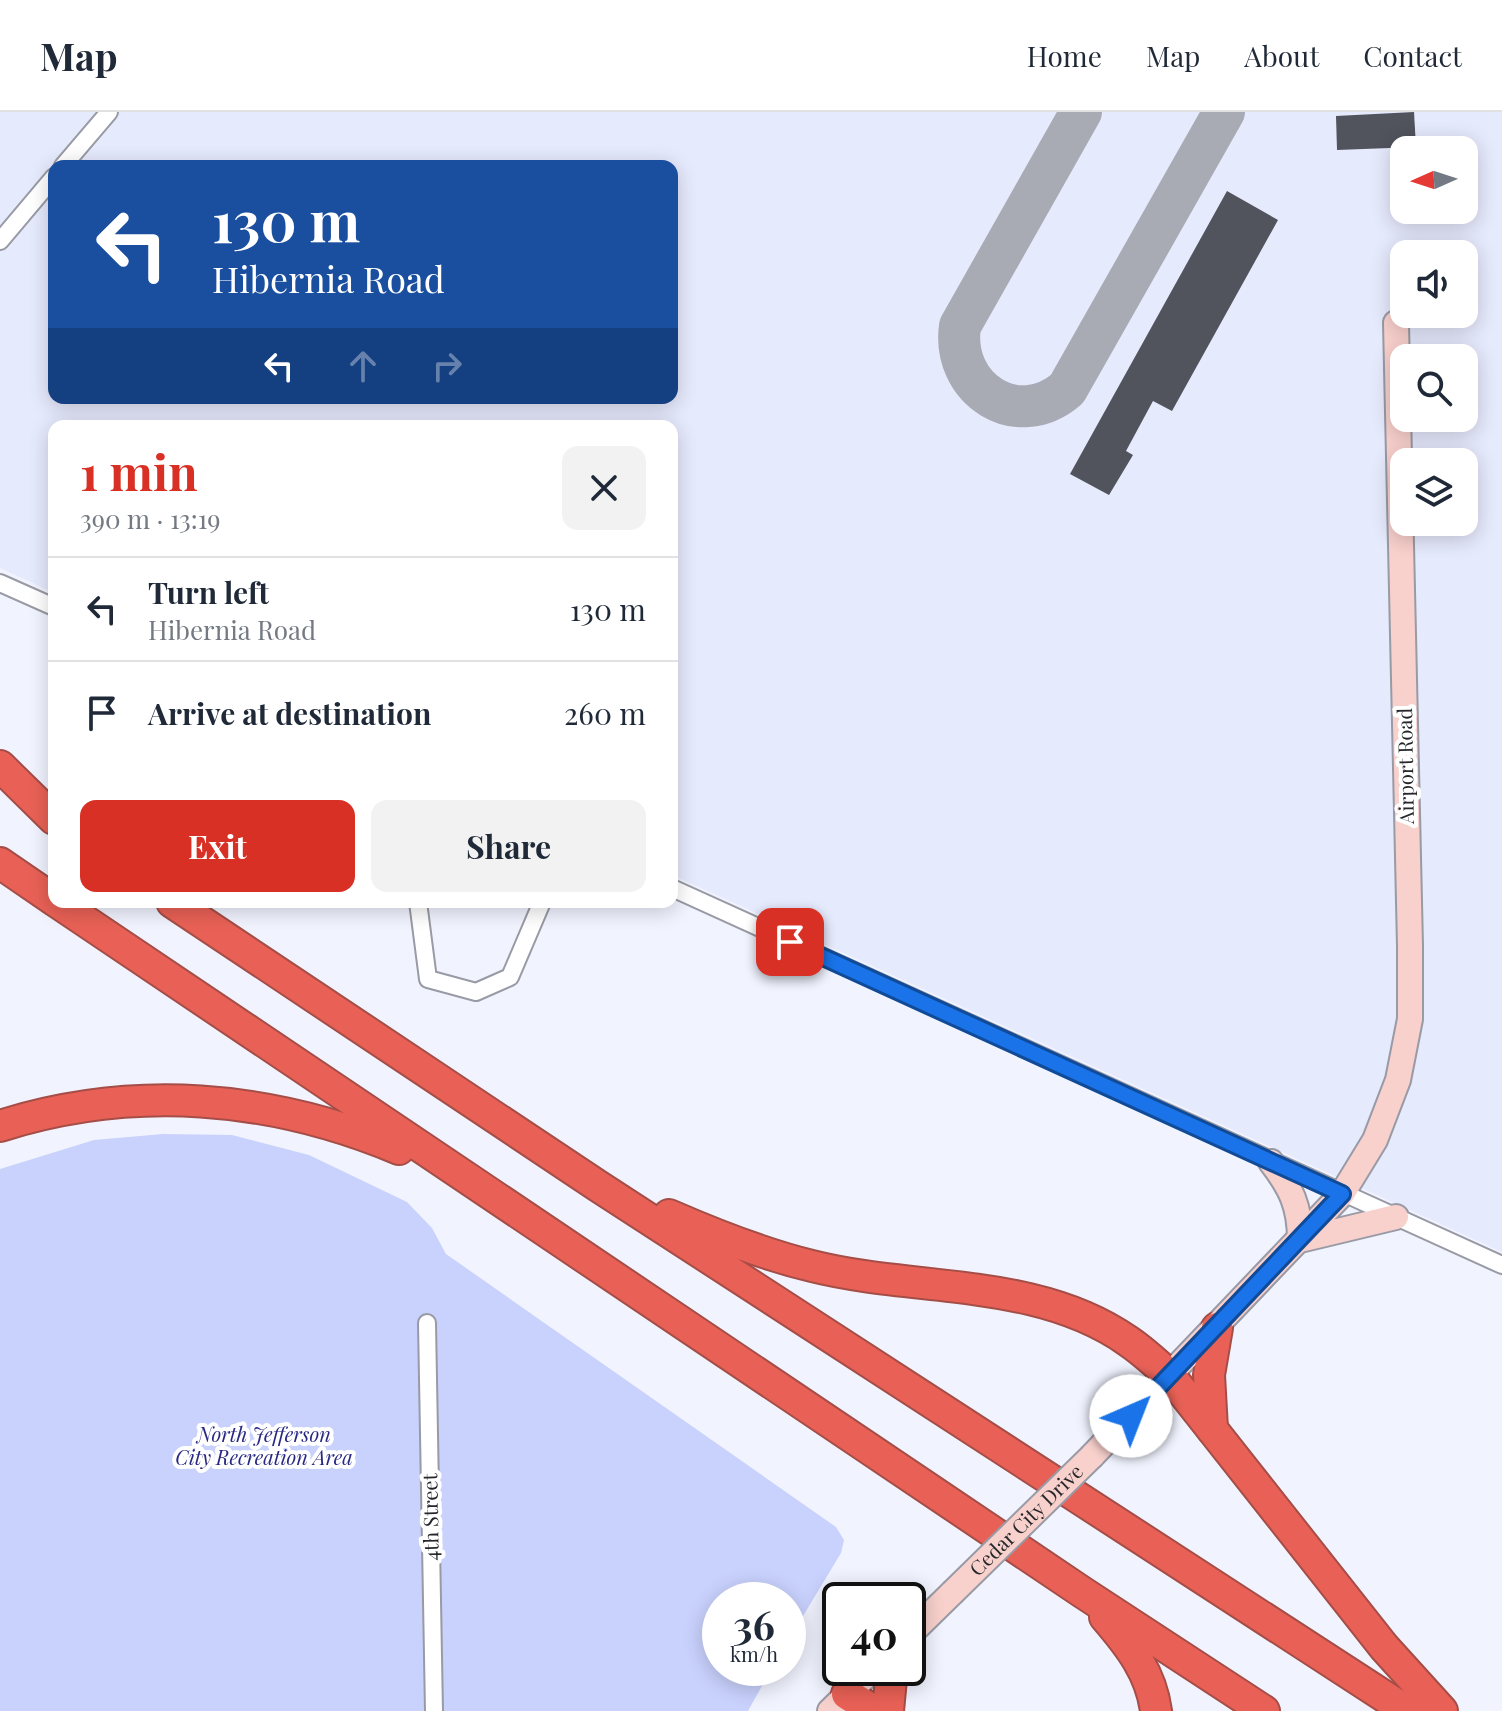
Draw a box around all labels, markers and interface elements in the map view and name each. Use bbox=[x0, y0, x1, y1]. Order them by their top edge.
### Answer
text: Map bbox=[40, 30, 117, 81]
text: Home bbox=[1027, 37, 1102, 74]
text: Map bbox=[1146, 37, 1200, 74]
text: About bbox=[1244, 37, 1319, 74]
text: Contact bbox=[1363, 37, 1462, 74]
north arrow bbox=[1390, 136, 1478, 224]
map controls bbox=[1390, 136, 1478, 536]
text: 130 m bbox=[212, 182, 360, 257]
icon: left bbox=[80, 192, 184, 296]
button: sound bbox=[1390, 240, 1478, 328]
text: Hibernia Road bbox=[212, 254, 445, 302]
icon: left bbox=[257, 344, 301, 388]
icon: ahead bbox=[341, 344, 385, 388]
icon: right bbox=[425, 344, 469, 388]
button: search bbox=[1390, 344, 1478, 432]
text: 1 min bbox=[80, 439, 198, 503]
button: close bbox=[562, 446, 646, 530]
button: layers bbox=[1390, 448, 1478, 536]
text: 390 m · 13:19 bbox=[80, 501, 221, 536]
text: Turn left bbox=[148, 572, 269, 612]
icon: left bbox=[80, 587, 124, 631]
text: 130 m bbox=[570, 589, 646, 629]
text: Hibernia Road bbox=[148, 612, 316, 647]
icon: arrive bbox=[80, 691, 124, 735]
text: Arrive at destination bbox=[148, 693, 431, 733]
text: 260 m bbox=[564, 693, 646, 733]
street label: Airport Road bbox=[1390, 707, 1419, 825]
button: Exit bbox=[80, 800, 355, 892]
button: Share bbox=[371, 800, 646, 892]
pin bbox=[756, 908, 824, 976]
icon: arrive bbox=[768, 920, 812, 964]
position arrow bbox=[1089, 1374, 1173, 1458]
park label: North Jefferson City Recreation Area bbox=[175, 1420, 353, 1470]
street label: Cedar City Drive bbox=[963, 1457, 1088, 1581]
street label: 4th Street bbox=[415, 1472, 444, 1561]
speed limit sign: 40 bbox=[822, 1582, 926, 1686]
text: 36 bbox=[733, 1597, 775, 1650]
text: km/h bbox=[730, 1640, 778, 1667]

